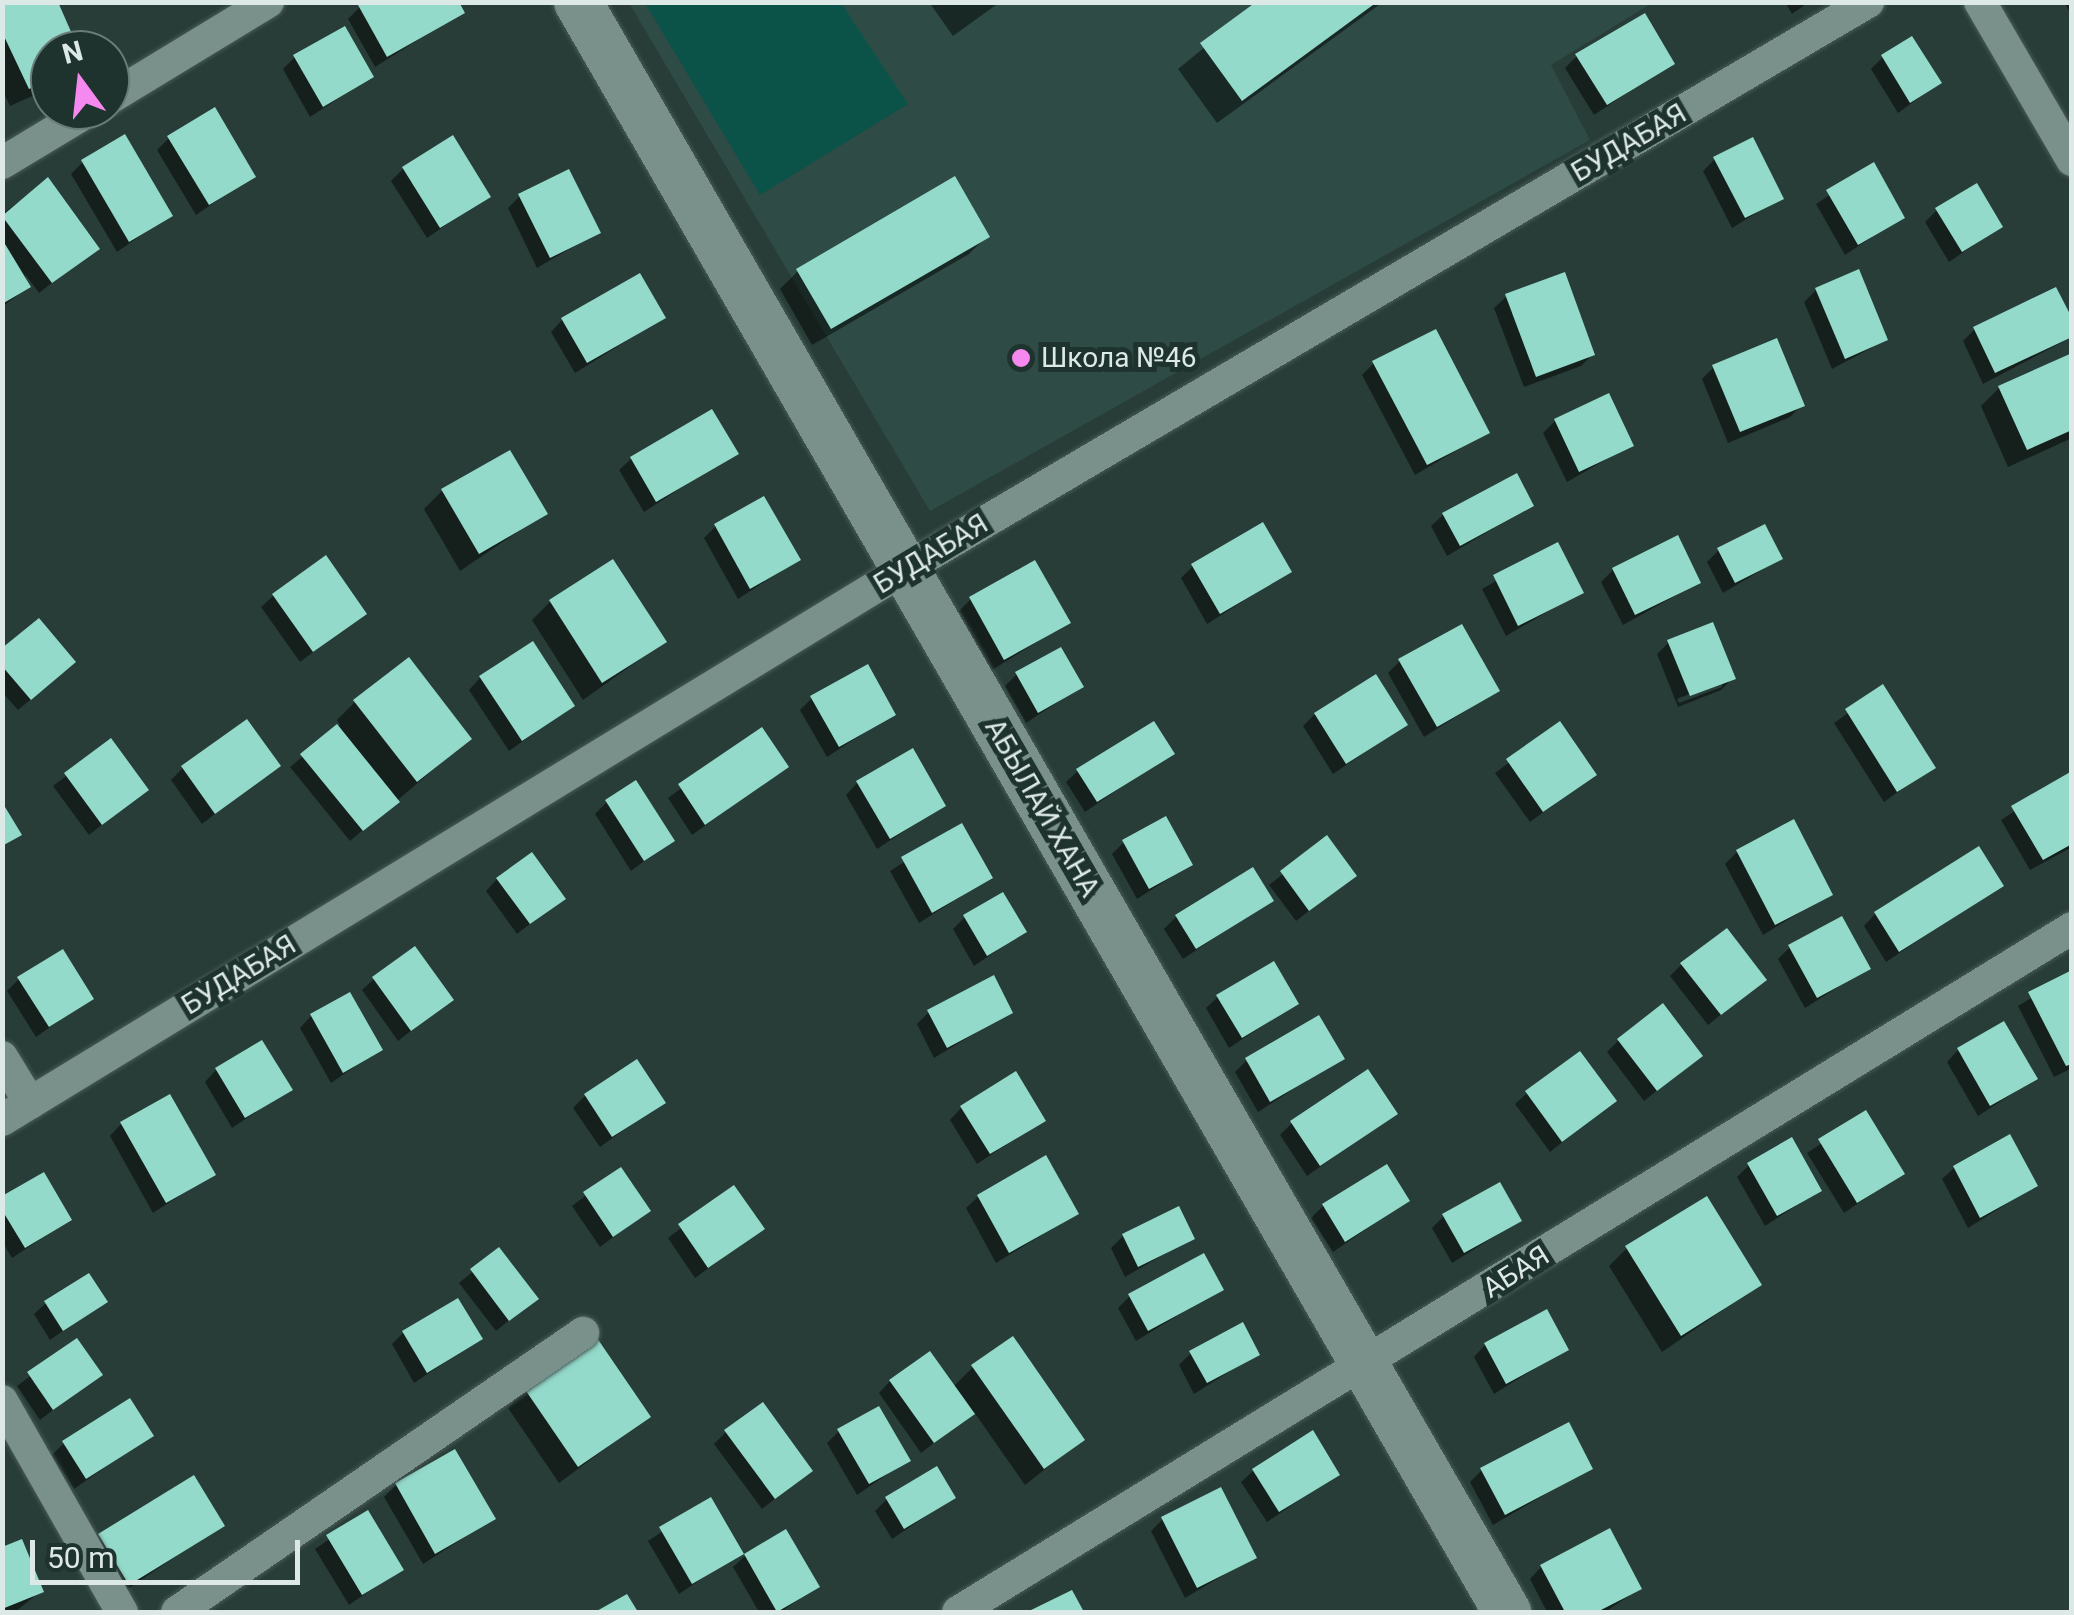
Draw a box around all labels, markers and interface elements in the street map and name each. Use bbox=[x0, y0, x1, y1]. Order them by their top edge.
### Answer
north arrow bbox=[30, 30, 130, 130]
text: N bbox=[59, 34, 86, 71]
street label: БУДАБАЯ bbox=[1566, 97, 1692, 189]
place label: Школа №46 bbox=[1041, 341, 1197, 375]
marker: Школа №46 bbox=[1010, 347, 1032, 369]
street label: БУДАБАЯ bbox=[868, 507, 994, 601]
street label: АБЫЛАЙ ХАНА bbox=[977, 713, 1107, 903]
street label: БУДАБАЯ bbox=[176, 928, 302, 1022]
street label: АБАЯ bbox=[1477, 1239, 1555, 1305]
scale bar bbox=[35, 1520, 305, 1582]
text: 50 m bbox=[47, 1540, 114, 1575]

